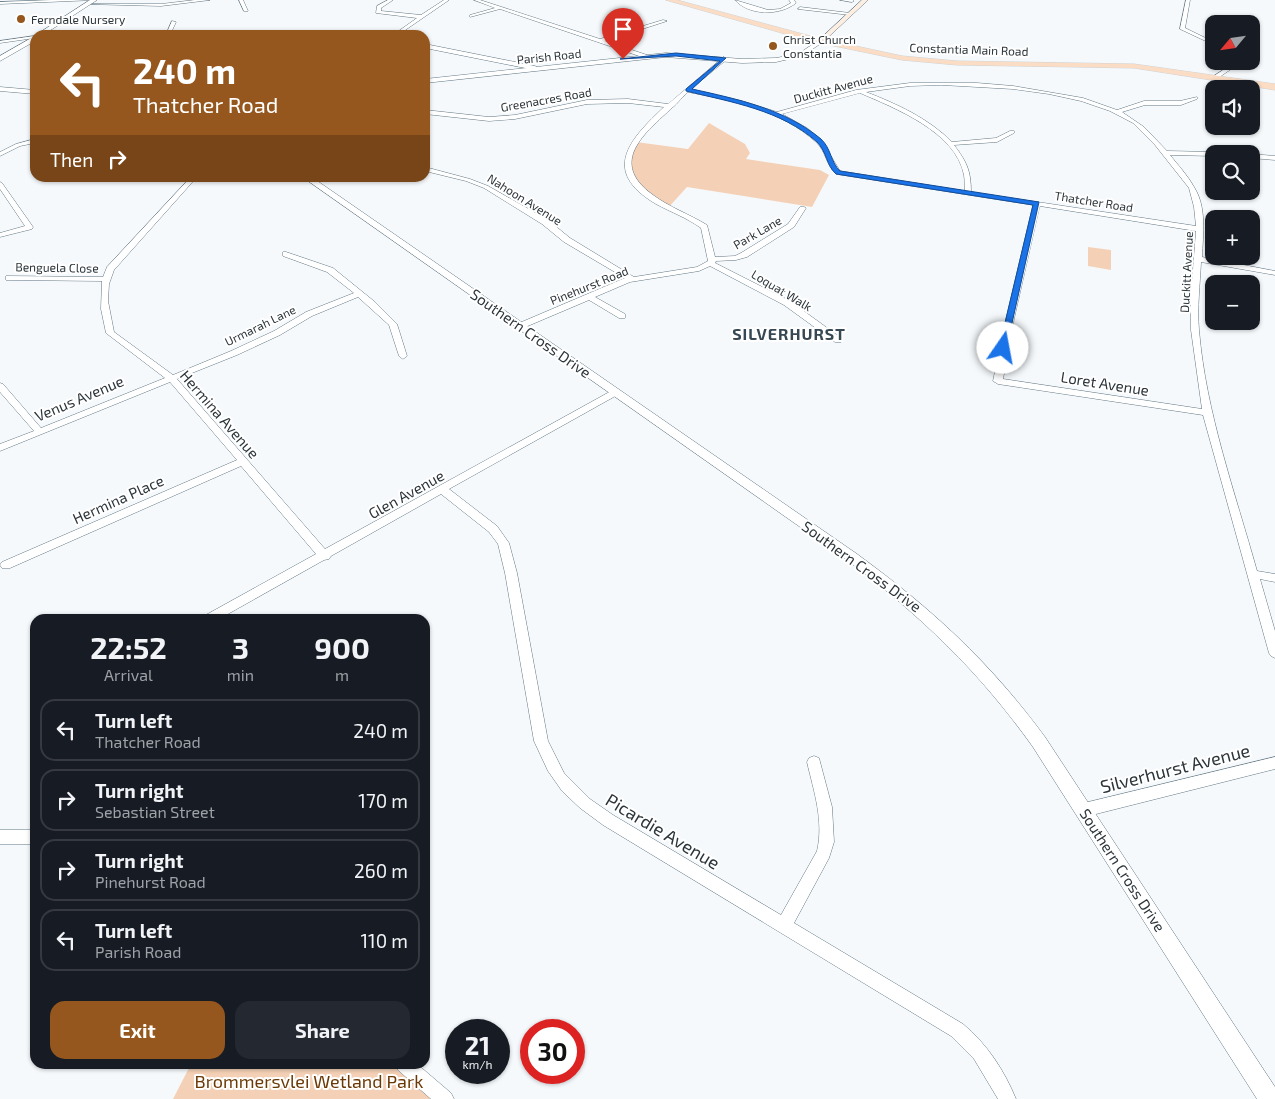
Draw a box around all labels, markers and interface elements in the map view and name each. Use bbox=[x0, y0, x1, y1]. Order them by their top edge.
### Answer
pin bbox=[602, 8, 644, 59]
place label: Ferndale Nursery bbox=[31, 12, 126, 26]
marker: Ferndale Nursery bbox=[15, 13, 27, 25]
icon: arrive bbox=[609, 15, 637, 43]
north arrow bbox=[1205, 15, 1260, 70]
map controls bbox=[1205, 15, 1260, 330]
place label: Christ Church Constantia bbox=[783, 32, 856, 60]
marker: Christ Church Constantia bbox=[767, 40, 779, 52]
street label: Constantia Main Road bbox=[909, 40, 1029, 58]
street label: Parish Road bbox=[516, 46, 582, 66]
text: 240 m bbox=[133, 49, 236, 91]
icon: left bbox=[50, 50, 115, 115]
street label: Duckitt Avenue bbox=[792, 71, 874, 105]
button: sound bbox=[1205, 80, 1260, 135]
street label: Greenacres Road bbox=[499, 84, 593, 114]
text: Thatcher Road bbox=[133, 91, 278, 117]
icon: right bbox=[103, 145, 131, 173]
button: search bbox=[1205, 145, 1260, 200]
text: Then bbox=[50, 148, 93, 171]
street label: Nahoon Avenue bbox=[485, 170, 565, 228]
street label: Thatcher Road bbox=[1054, 188, 1134, 214]
button: + bbox=[1205, 210, 1260, 265]
street label: Park Lane bbox=[730, 213, 784, 251]
street label: Duckitt Avenue bbox=[1177, 231, 1195, 313]
street label: Benguela Close bbox=[15, 259, 99, 275]
street label: Pinehurst Road bbox=[548, 263, 630, 307]
street label: Loquat Walk bbox=[749, 267, 815, 313]
button: − bbox=[1205, 275, 1260, 330]
street label: Southern Cross Drive bbox=[467, 285, 595, 381]
street label: Urmarah Lane bbox=[222, 302, 298, 348]
position arrow bbox=[976, 321, 1028, 373]
district label: SILVERHURST bbox=[732, 324, 846, 343]
street label: Hermina Avenue bbox=[177, 366, 263, 462]
street label: Loret Avenue bbox=[1060, 367, 1150, 399]
street label: Venus Avenue bbox=[32, 371, 126, 425]
street label: Glen Avenue bbox=[365, 466, 447, 522]
street label: Hermina Place bbox=[70, 471, 166, 527]
street label: Southern Cross Drive bbox=[799, 517, 925, 615]
text: 22:52 bbox=[90, 629, 167, 665]
text: 3 bbox=[232, 629, 249, 665]
text: 900 bbox=[314, 629, 370, 665]
text: Arrival bbox=[104, 665, 153, 684]
text: min bbox=[227, 665, 254, 684]
text: m bbox=[335, 665, 349, 684]
text: Turn left bbox=[95, 709, 172, 732]
icon: left bbox=[52, 716, 80, 744]
text: 240 m bbox=[353, 719, 408, 742]
text: Thatcher Road bbox=[95, 732, 201, 751]
street label: Silverhurst Avenue bbox=[1098, 739, 1252, 797]
text: Turn right bbox=[95, 779, 183, 802]
icon: right bbox=[52, 786, 80, 814]
street label: Picardie Avenue bbox=[602, 788, 724, 874]
text: 170 m bbox=[358, 789, 408, 812]
text: Sebastian Street bbox=[95, 802, 215, 821]
street label: Southern Cross Drive bbox=[1076, 805, 1170, 935]
text: Turn right bbox=[95, 849, 183, 872]
icon: right bbox=[52, 856, 80, 884]
text: 260 m bbox=[354, 859, 408, 882]
text: Pinehurst Road bbox=[95, 872, 206, 891]
text: Turn left bbox=[95, 919, 172, 942]
icon: left bbox=[52, 926, 80, 954]
text: 110 m bbox=[361, 929, 408, 952]
text: Parish Road bbox=[95, 942, 181, 961]
button: Exit bbox=[50, 1001, 225, 1059]
button: Share bbox=[235, 1001, 410, 1059]
speed limit sign: 30 bbox=[520, 1019, 585, 1084]
text: 21 bbox=[465, 1030, 490, 1060]
text: km/h bbox=[463, 1057, 492, 1071]
park label: Brommersvlei Wetland Park bbox=[195, 1070, 423, 1092]

